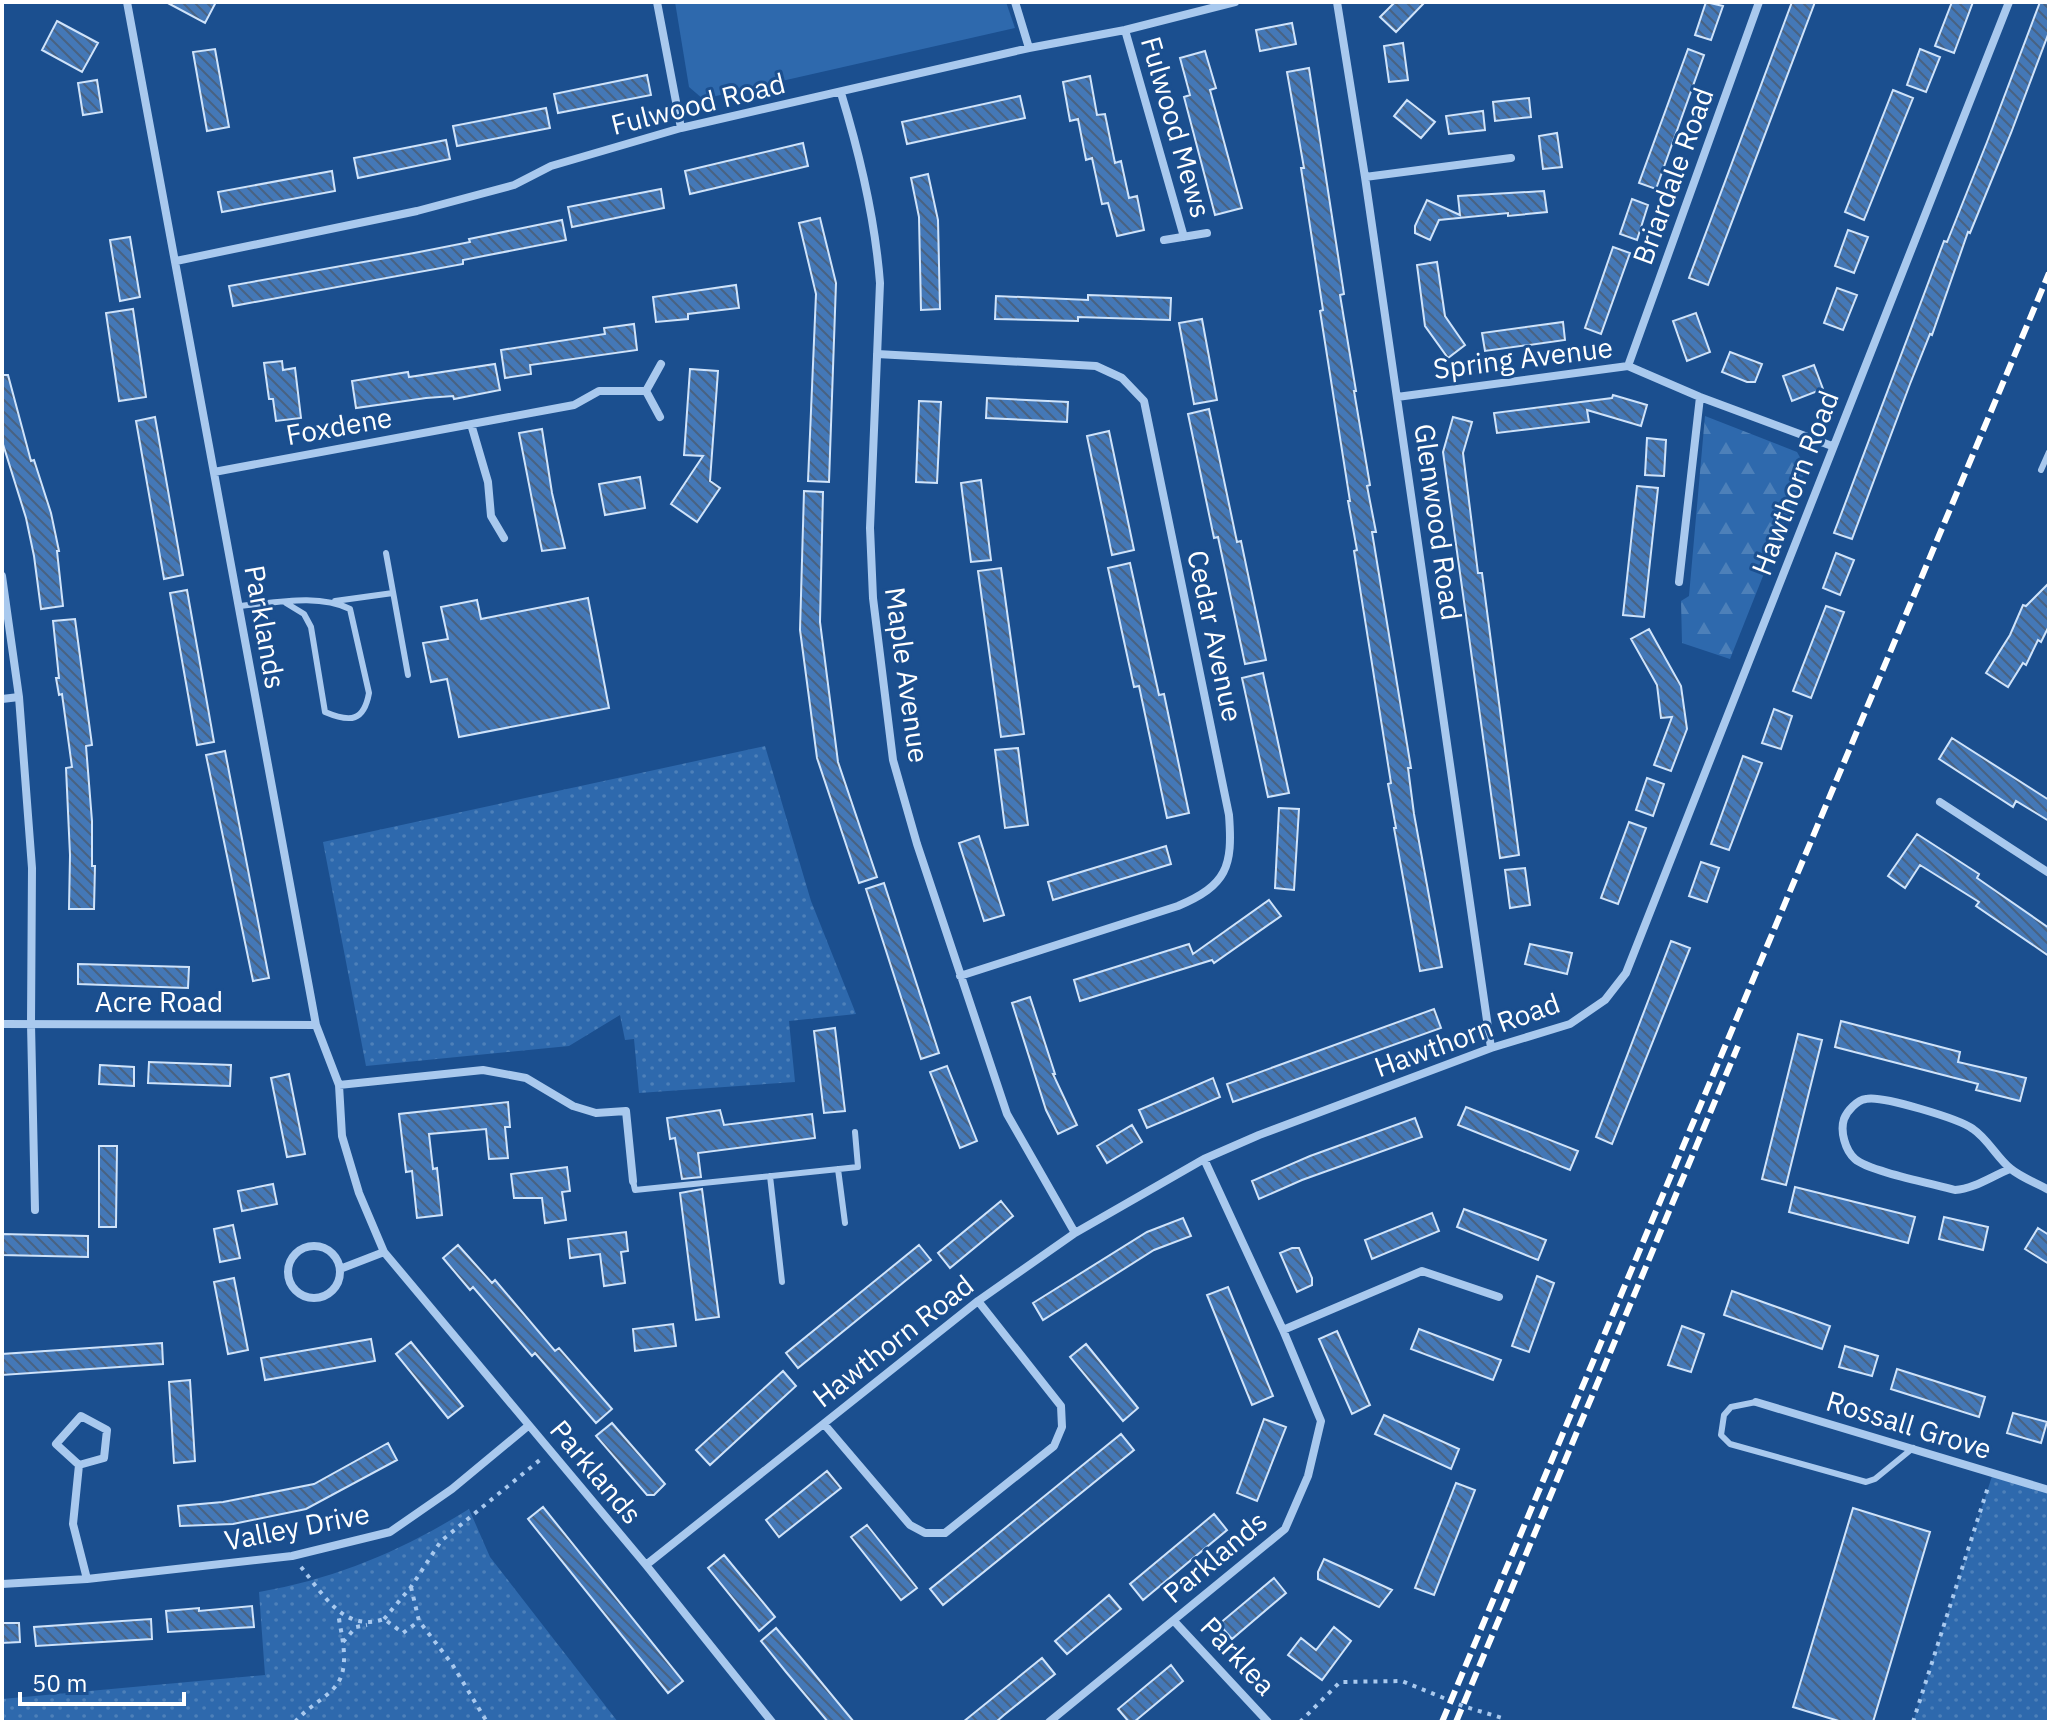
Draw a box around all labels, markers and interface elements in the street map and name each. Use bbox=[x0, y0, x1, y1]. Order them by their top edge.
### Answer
street label: Fulwood Mews bbox=[1133, 32, 1220, 222]
street label: Fulwood Road bbox=[607, 64, 789, 143]
street label: Briardale Road bbox=[1623, 82, 1722, 269]
street label: Spring Avenue bbox=[1431, 328, 1615, 387]
street label: Hawthorn Road bbox=[1742, 385, 1847, 580]
street label: Foxdene bbox=[283, 398, 395, 453]
street label: Glenwood Road bbox=[1406, 421, 1471, 623]
street label: Cedar Avenue bbox=[1179, 547, 1252, 725]
street label: Parklands bbox=[236, 562, 295, 692]
street label: Maple Avenue bbox=[877, 585, 938, 765]
street label: Acre Road bbox=[95, 983, 223, 1020]
street label: Hawthorn Road bbox=[1369, 984, 1565, 1085]
street label: Hawthorn Road bbox=[805, 1266, 981, 1415]
street label: Rossall Grove bbox=[1822, 1382, 1996, 1467]
street label: Parklands bbox=[542, 1412, 651, 1531]
street label: Valley Drive bbox=[221, 1494, 373, 1559]
street label: Parklands bbox=[1155, 1502, 1274, 1611]
street label: Parklea bbox=[1193, 1608, 1284, 1703]
scale bar bbox=[20, 1656, 184, 1706]
text: 50 m bbox=[32, 1667, 87, 1699]

